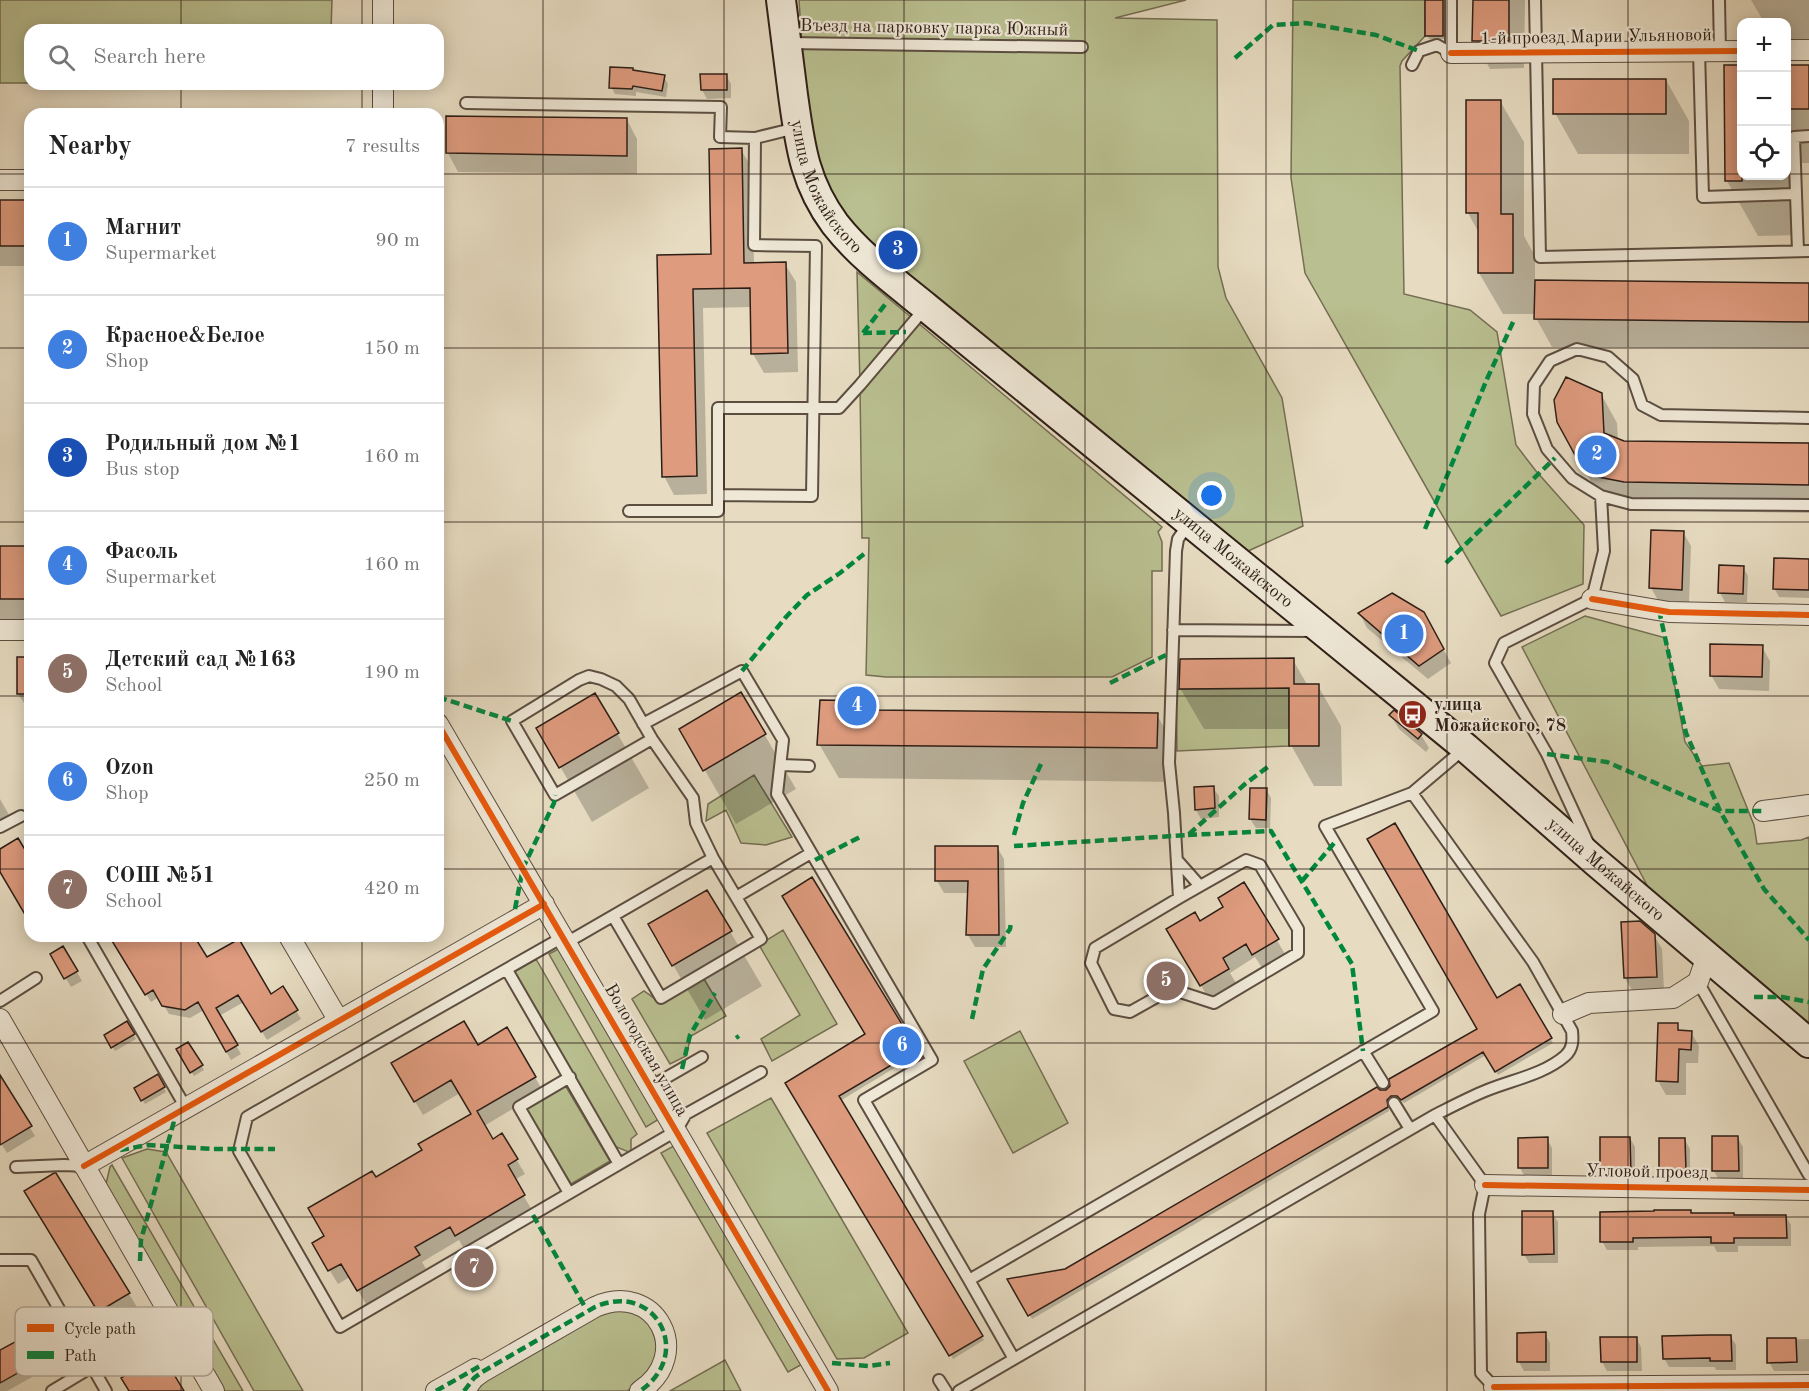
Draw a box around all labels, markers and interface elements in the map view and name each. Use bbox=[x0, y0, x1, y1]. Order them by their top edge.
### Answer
street label: Въезд на парковку парка Южный bbox=[800, 17, 1068, 39]
map controls bbox=[1737, 18, 1791, 180]
button: + bbox=[1737, 18, 1791, 72]
search box bbox=[24, 24, 444, 90]
street label: 1-й проезд Марии Ульяновой bbox=[1480, 26, 1712, 48]
icon: search bbox=[45, 41, 78, 74]
text: Search here bbox=[93, 46, 206, 68]
button: − bbox=[1737, 72, 1791, 126]
street label: улица Можайского bbox=[788, 119, 866, 257]
button: locate bbox=[1737, 126, 1791, 180]
text: Nearby bbox=[48, 134, 132, 160]
text: 7 results bbox=[345, 137, 420, 157]
text: Магнит bbox=[105, 217, 181, 239]
pin: 3 bbox=[878, 228, 918, 272]
text: 1 bbox=[62, 231, 73, 251]
text: 90 m bbox=[375, 231, 420, 251]
text: Supermarket bbox=[105, 244, 216, 264]
text: Красное&Белое bbox=[105, 325, 265, 347]
text: 2 bbox=[62, 339, 73, 359]
text: 150 m bbox=[364, 339, 420, 359]
text: Shop bbox=[105, 352, 149, 372]
pin: 2 bbox=[1578, 432, 1616, 478]
text: Родильный дом №1 bbox=[105, 433, 301, 455]
text: 3 bbox=[62, 447, 73, 467]
text: 160 m bbox=[364, 447, 420, 467]
text: Bus stop bbox=[105, 460, 180, 480]
your location bbox=[1197, 481, 1226, 510]
street label: улица Можайского bbox=[1170, 504, 1296, 612]
text: Фасоль bbox=[105, 541, 178, 563]
text: 4 bbox=[62, 555, 73, 575]
text: 160 m bbox=[364, 555, 420, 575]
text: Supermarket bbox=[105, 568, 216, 588]
pin: 1 bbox=[1384, 612, 1424, 656]
text: Детский сад №163 bbox=[105, 649, 296, 671]
text: 5 bbox=[62, 663, 73, 683]
text: 190 m bbox=[364, 663, 420, 683]
text: School bbox=[105, 676, 162, 696]
pin: 4 bbox=[838, 684, 876, 728]
place label: улица Можайского, 78 bbox=[1434, 696, 1566, 735]
bus stop icon: улица Можайского, 78 bbox=[1397, 699, 1429, 731]
text: Ozon bbox=[105, 757, 154, 779]
text: 6 bbox=[62, 771, 73, 791]
text: 250 m bbox=[364, 771, 420, 791]
text: Shop bbox=[105, 784, 149, 804]
street label: улица Можайского bbox=[1544, 814, 1668, 925]
text: СОШ №51 bbox=[105, 865, 215, 887]
text: 7 bbox=[62, 879, 73, 899]
text: 420 m bbox=[364, 879, 420, 899]
text: School bbox=[105, 892, 162, 912]
pin: 5 bbox=[1146, 958, 1186, 1004]
street label: Вологодская улица bbox=[601, 981, 691, 1119]
pin: 6 bbox=[882, 1024, 922, 1068]
street label: Угловой проезд bbox=[1585, 1162, 1709, 1182]
pin: 7 bbox=[454, 1246, 494, 1290]
legend bbox=[15, 1307, 213, 1376]
text: Cycle path bbox=[64, 1322, 136, 1338]
text: Path bbox=[64, 1349, 97, 1365]

